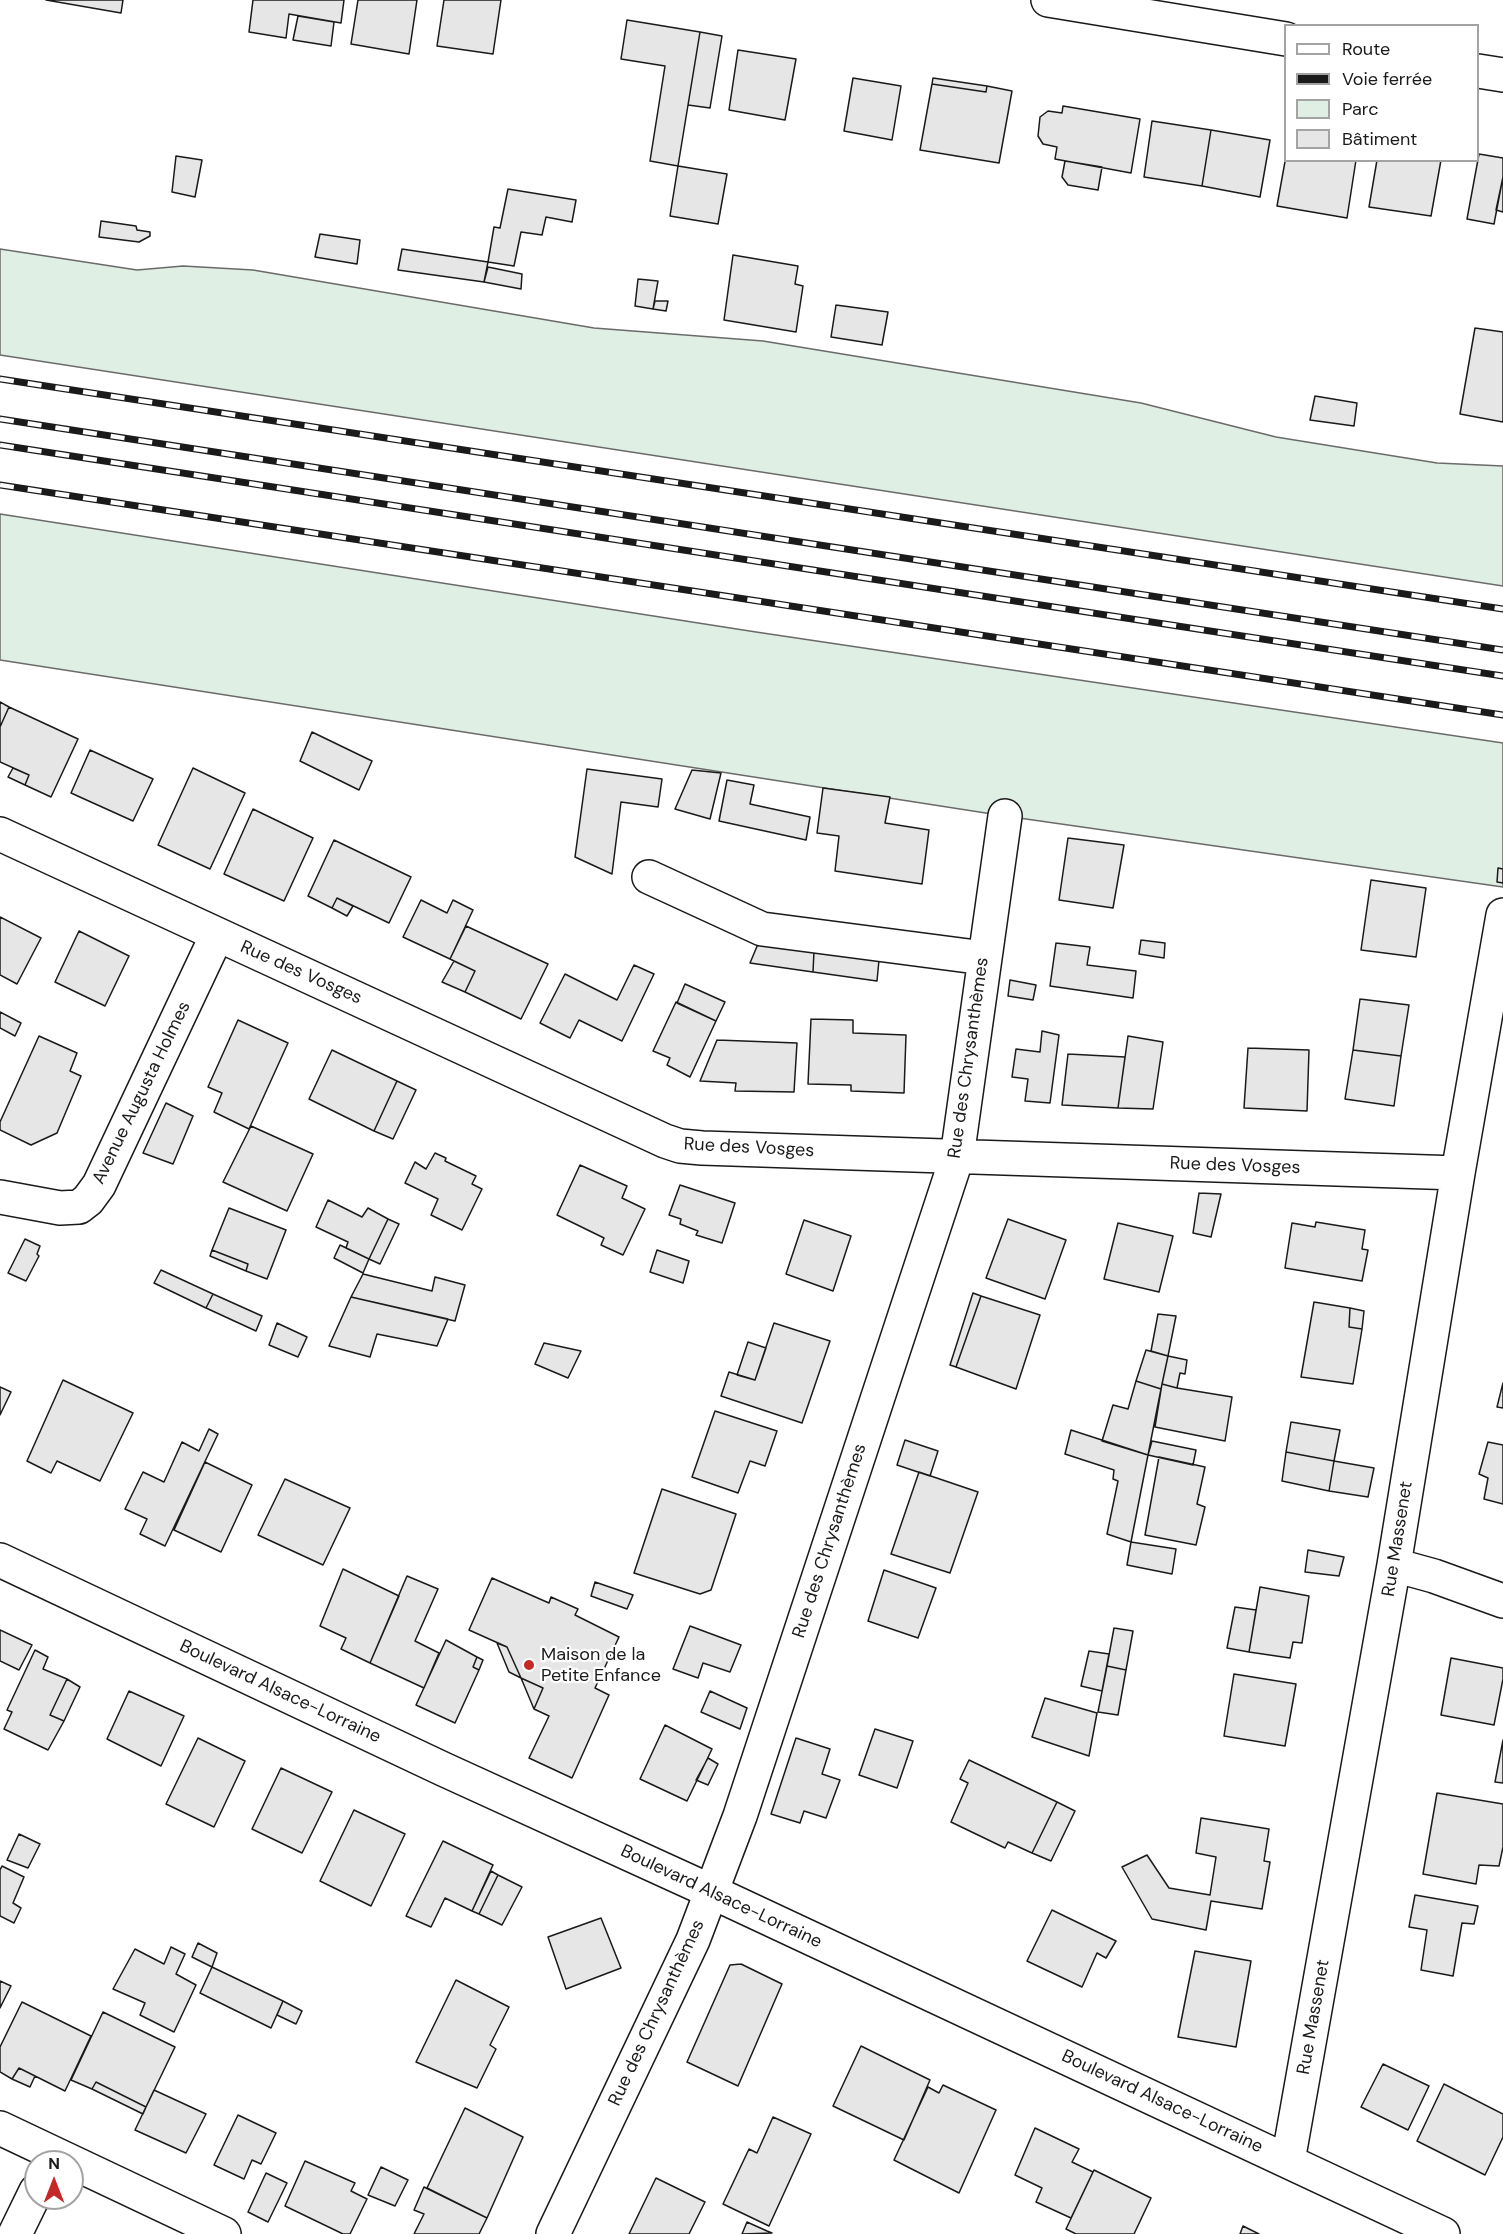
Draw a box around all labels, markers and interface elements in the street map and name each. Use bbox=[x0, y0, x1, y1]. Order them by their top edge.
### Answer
legend bbox=[1284, 24, 1479, 162]
text: Route bbox=[1342, 37, 1390, 61]
text: Voie ferrée bbox=[1342, 67, 1432, 91]
text: Parc bbox=[1342, 97, 1378, 121]
text: Bâtiment bbox=[1342, 127, 1417, 151]
street label: Rue des Vosges bbox=[237, 937, 365, 1009]
street label: Rue des Chrysanthèmes bbox=[944, 956, 994, 1160]
street label: Avenue Augusta Holmes bbox=[88, 998, 196, 1188]
street label: Rue des Vosges bbox=[683, 1134, 815, 1162]
street label: Rue des Vosges bbox=[1169, 1153, 1301, 1179]
street label: Rue des Chrysanthèmes bbox=[788, 1441, 872, 1641]
street label: Rue Massenet bbox=[1378, 1480, 1418, 1598]
street label: Boulevard Alsace-Lorraine bbox=[176, 1636, 384, 1748]
place label: Maison de la Petite Enfance bbox=[541, 1644, 661, 1686]
marker: Maison de la Petite Enfance bbox=[522, 1658, 536, 1672]
street label: Boulevard Alsace-Lorraine bbox=[617, 1841, 825, 1953]
street label: Rue des Chrysanthèmes bbox=[604, 1917, 710, 2109]
street label: Rue Massenet bbox=[1293, 1958, 1335, 2076]
street label: Boulevard Alsace-Lorraine bbox=[1058, 2046, 1266, 2158]
north arrow bbox=[24, 2150, 84, 2210]
text: N bbox=[48, 2153, 60, 2174]

